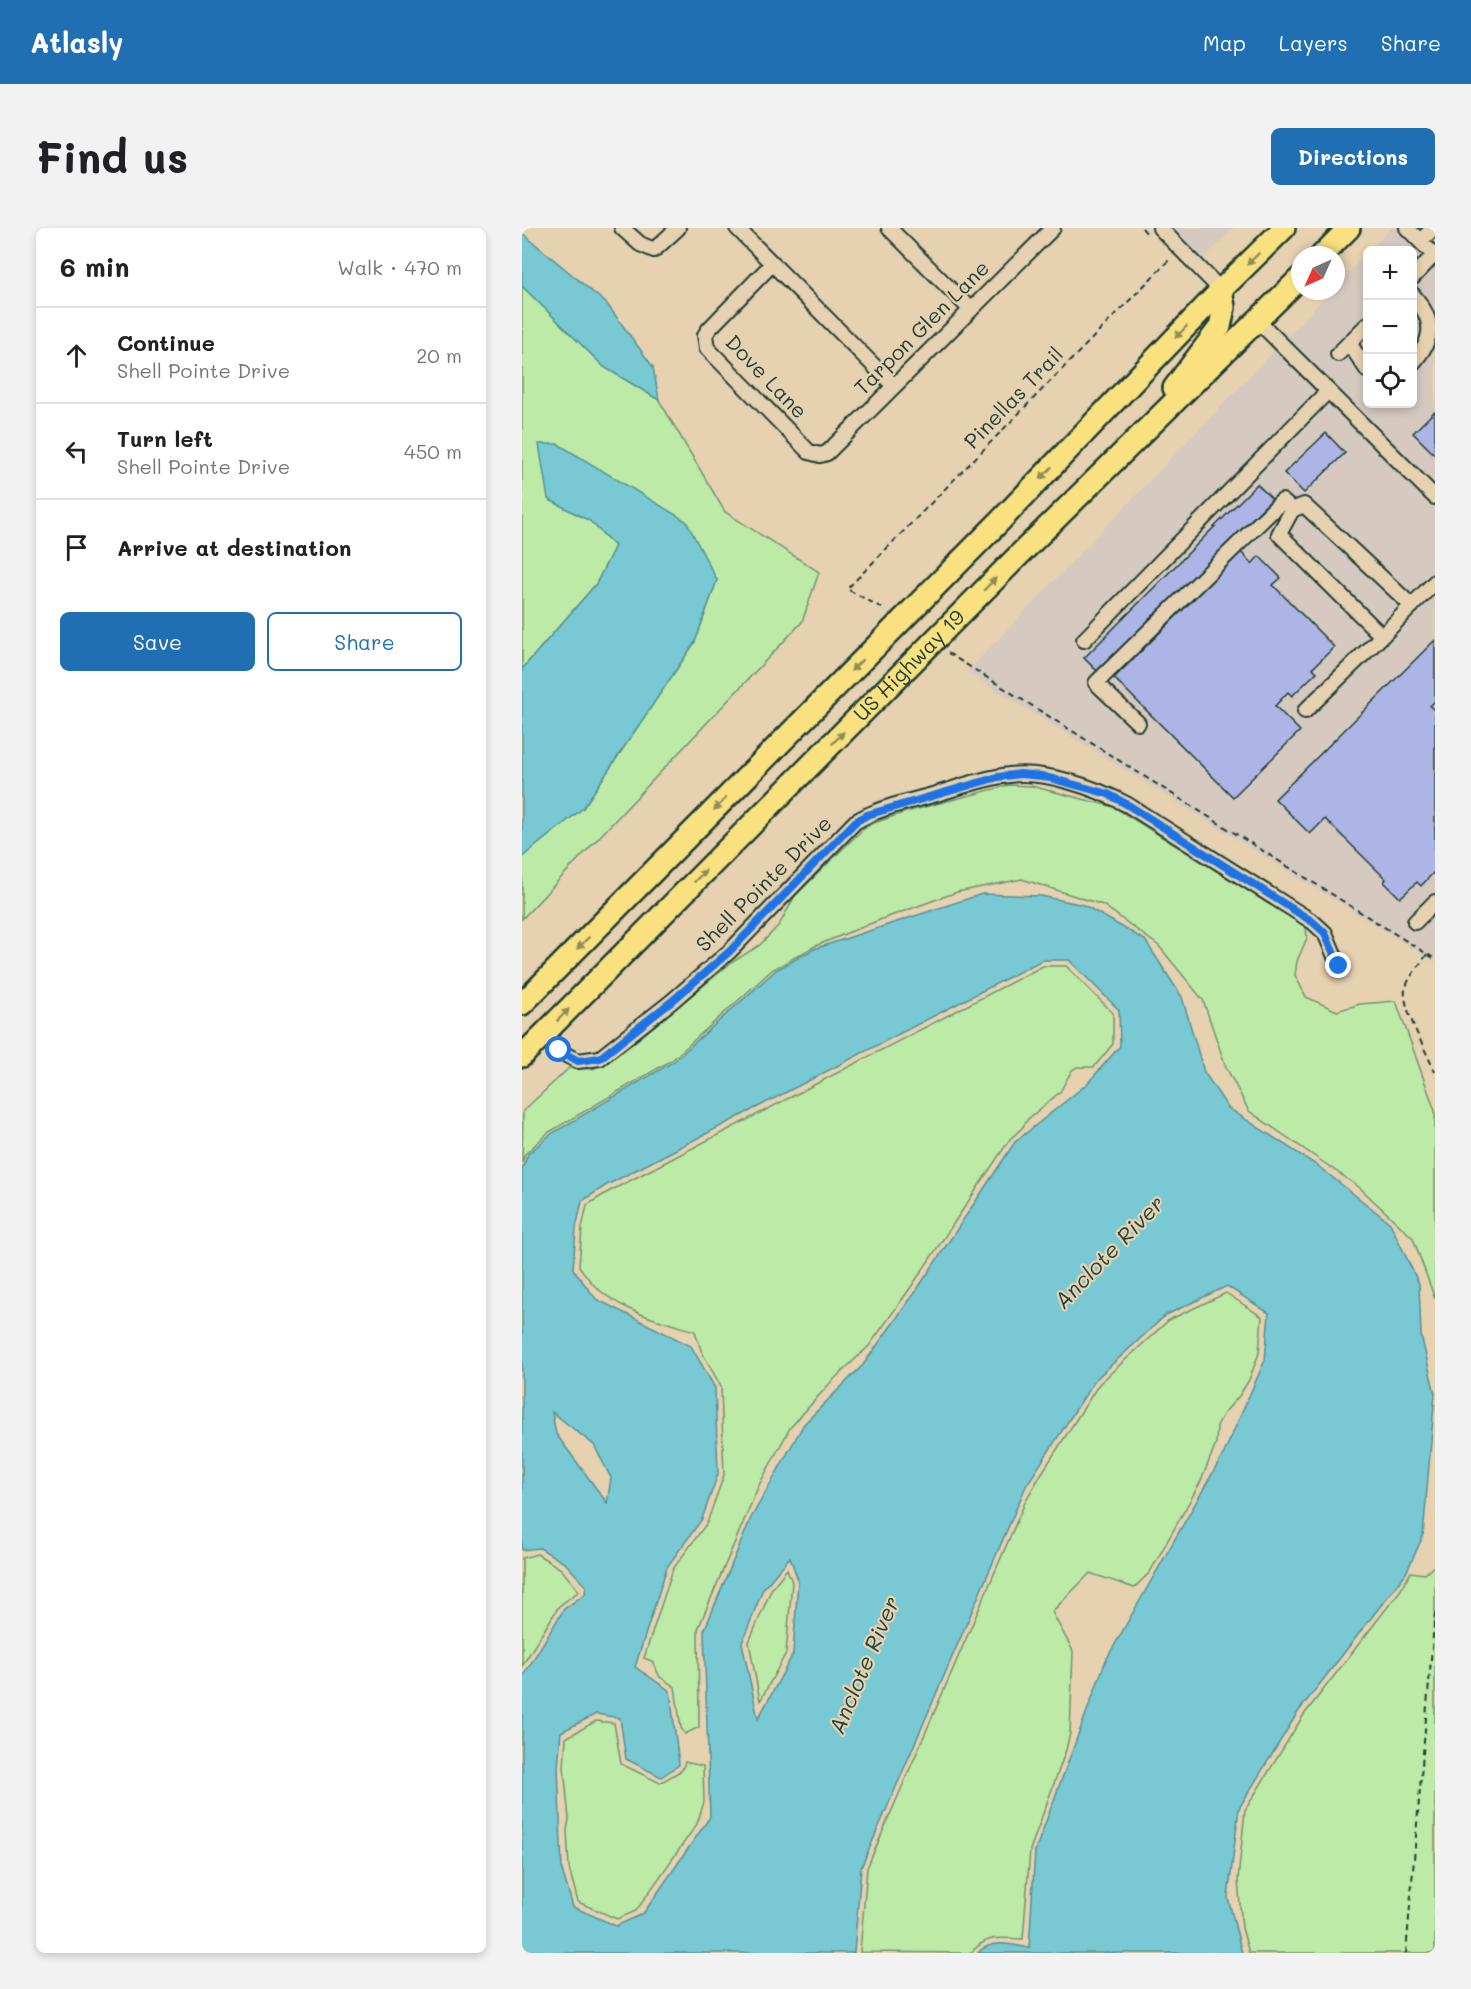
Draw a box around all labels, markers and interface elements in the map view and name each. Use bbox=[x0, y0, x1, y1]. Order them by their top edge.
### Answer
text: Atlasly bbox=[30, 24, 124, 60]
text: Map bbox=[1203, 29, 1246, 56]
text: Layers bbox=[1279, 29, 1348, 56]
text: Share bbox=[1381, 29, 1441, 56]
button: Directions bbox=[1271, 128, 1435, 185]
text: Find us bbox=[36, 129, 188, 184]
north arrow bbox=[1291, 246, 1345, 300]
map controls bbox=[1363, 246, 1417, 408]
button: + bbox=[1363, 246, 1417, 300]
text: 6 min bbox=[60, 250, 129, 284]
one-way arrow bbox=[1246, 252, 1260, 266]
text: Walk · 470 m bbox=[337, 254, 462, 280]
street label: Tarpon Glen Lane bbox=[848, 254, 994, 400]
button: − bbox=[1363, 300, 1417, 354]
one-way arrow bbox=[1174, 325, 1188, 339]
text: Continue bbox=[117, 328, 215, 357]
street label: Dove Lane bbox=[720, 328, 814, 424]
icon: ahead bbox=[60, 339, 93, 372]
street label: Pinellas Trail bbox=[958, 340, 1068, 454]
text: 20 m bbox=[416, 342, 462, 368]
button: locate bbox=[1363, 354, 1417, 408]
text: Shell Pointe Drive bbox=[117, 357, 290, 383]
text: Turn left bbox=[117, 424, 213, 453]
icon: left bbox=[60, 435, 93, 468]
text: 450 m bbox=[404, 438, 462, 464]
text: Shell Pointe Drive bbox=[117, 453, 290, 479]
one-way arrow bbox=[1039, 465, 1053, 479]
icon: arrive bbox=[60, 531, 93, 564]
text: Arrive at destination bbox=[117, 533, 352, 562]
one-way arrow bbox=[983, 577, 997, 592]
street label: US Highway 19 bbox=[847, 603, 970, 726]
button: Save bbox=[60, 612, 255, 671]
button: Share bbox=[267, 612, 462, 671]
one-way arrow bbox=[851, 658, 865, 672]
one-way arrow bbox=[830, 731, 844, 745]
one-way arrow bbox=[713, 797, 728, 811]
street label: Shell Pointe Drive bbox=[689, 809, 837, 957]
one-way arrow bbox=[693, 870, 707, 884]
one-way arrow bbox=[576, 935, 590, 950]
route end bbox=[1325, 952, 1351, 978]
one-way arrow bbox=[556, 1008, 570, 1022]
route start bbox=[545, 1036, 571, 1062]
water label: Anclote River bbox=[1047, 1189, 1170, 1314]
water label: Anclote River bbox=[822, 1592, 905, 1738]

